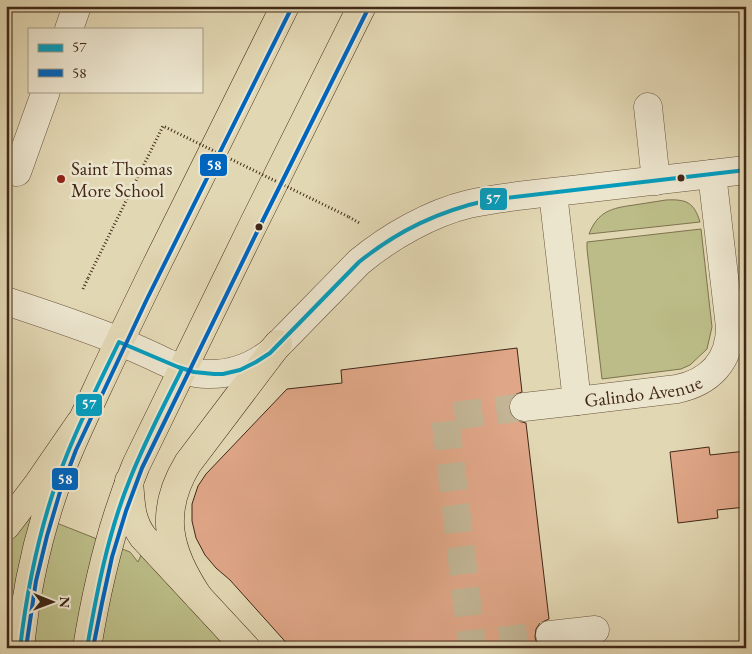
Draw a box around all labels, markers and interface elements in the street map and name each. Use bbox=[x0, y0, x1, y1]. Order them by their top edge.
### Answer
legend bbox=[28, 28, 202, 92]
text: 57 bbox=[72, 37, 87, 56]
text: 58 bbox=[72, 63, 86, 82]
line badge: 58 bbox=[199, 153, 228, 177]
place label: Saint Thomas More School bbox=[71, 156, 172, 203]
text: 58 bbox=[207, 156, 221, 174]
marker: Saint Thomas More School bbox=[55, 173, 67, 185]
unlabelled marker bbox=[676, 173, 686, 183]
line badge: 57 bbox=[479, 187, 508, 211]
text: 57 bbox=[486, 190, 501, 208]
unlabelled marker bbox=[254, 222, 264, 232]
street label: Galindo Avenue bbox=[583, 370, 706, 413]
line badge: 57 bbox=[75, 393, 103, 417]
text: 57 bbox=[82, 395, 97, 413]
line badge: 58 bbox=[51, 467, 79, 491]
text: 58 bbox=[58, 470, 72, 488]
north arrow bbox=[28, 576, 78, 626]
text: N bbox=[56, 596, 74, 609]

